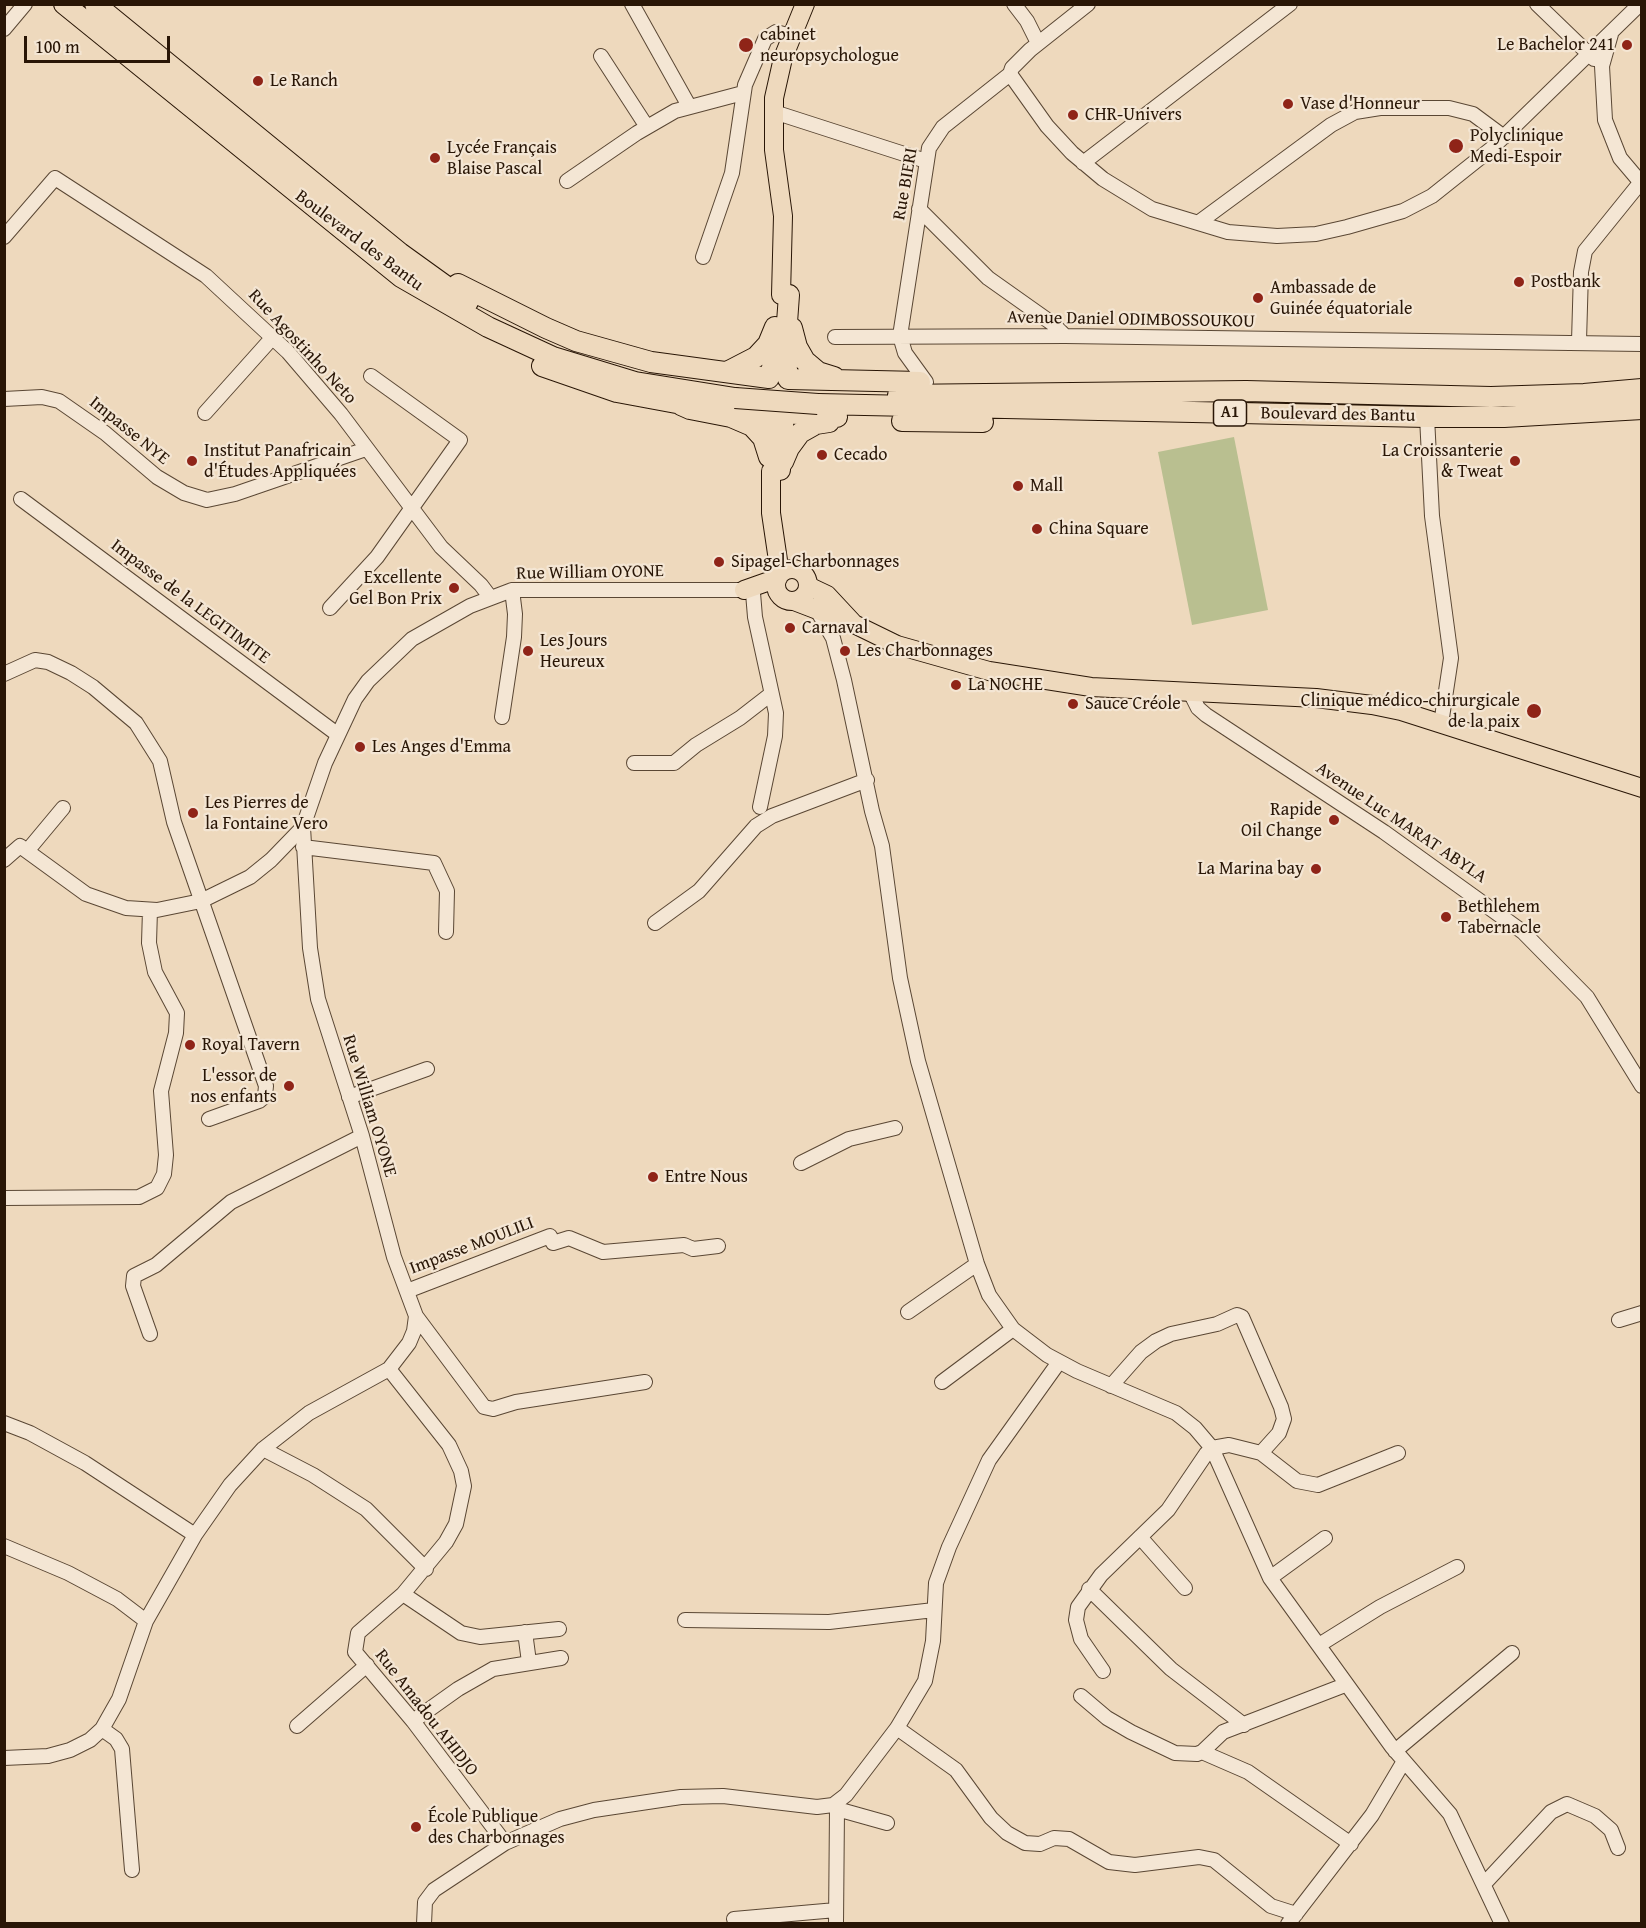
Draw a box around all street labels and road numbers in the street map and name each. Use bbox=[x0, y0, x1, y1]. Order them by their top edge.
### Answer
street label: Rue BIERI bbox=[889, 146, 923, 222]
street label: Boulevard des Bantu bbox=[291, 186, 427, 296]
street label: Rue Agostinho Neto bbox=[243, 285, 361, 409]
street label: Avenue Daniel ODIMBOSSOUKOU bbox=[1007, 307, 1255, 333]
street label: Impasse NYE bbox=[85, 392, 173, 470]
road number: A1 bbox=[1214, 400, 1246, 426]
street label: Boulevard des Bantu bbox=[1261, 403, 1415, 427]
street label: Impasse de la LEGITIMITE bbox=[106, 535, 274, 669]
street label: Rue William OYONE bbox=[516, 561, 664, 585]
street label: Avenue Luc MARAT ABYLA bbox=[1311, 758, 1491, 888]
street label: Rue William OYONE bbox=[337, 1032, 401, 1180]
street label: Impasse MOULILI bbox=[407, 1212, 537, 1280]
street label: Rue Amadou AHIDJO bbox=[370, 1645, 482, 1781]

